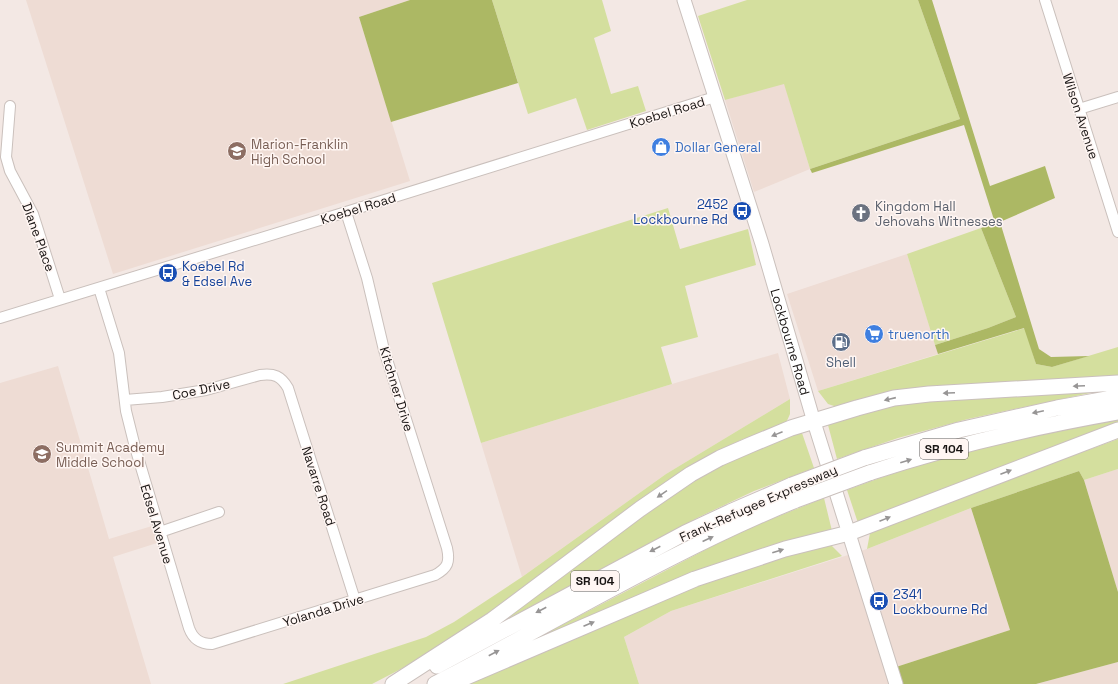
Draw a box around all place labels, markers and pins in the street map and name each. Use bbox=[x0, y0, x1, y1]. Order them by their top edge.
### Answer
place label: Marion-Franklin High School bbox=[251, 136, 348, 168]
shop icon: Dollar General bbox=[650, 136, 672, 158]
place label: Dollar General bbox=[675, 139, 761, 156]
school or university icon: Marion-Franklin High School bbox=[226, 140, 248, 162]
place label: 2452 Lockbourne Rd bbox=[633, 196, 728, 228]
place label: Kingdom Hall Jehovahs Witnesses bbox=[875, 198, 1003, 230]
bus stop icon: 2452 Lockbourne Rd bbox=[731, 200, 753, 222]
church icon: Kingdom Hall Jehovahs Witnesses bbox=[850, 202, 872, 224]
place label: Koebel Rd & Edsel Ave bbox=[182, 258, 252, 290]
bus stop icon: Koebel Rd & Edsel Ave bbox=[157, 262, 179, 284]
supermarket icon: truenorth bbox=[863, 323, 885, 345]
place label: truenorth bbox=[888, 326, 949, 343]
fuel station icon: Shell bbox=[830, 331, 852, 353]
place label: Shell bbox=[826, 354, 856, 371]
place label: Summit Academy Middle School bbox=[56, 439, 165, 471]
school or university icon: Summit Academy Middle School bbox=[31, 443, 53, 465]
place label: 2341 Lockbourne Rd bbox=[893, 586, 988, 618]
bus stop icon: 2341 Lockbourne Rd bbox=[868, 590, 890, 612]

